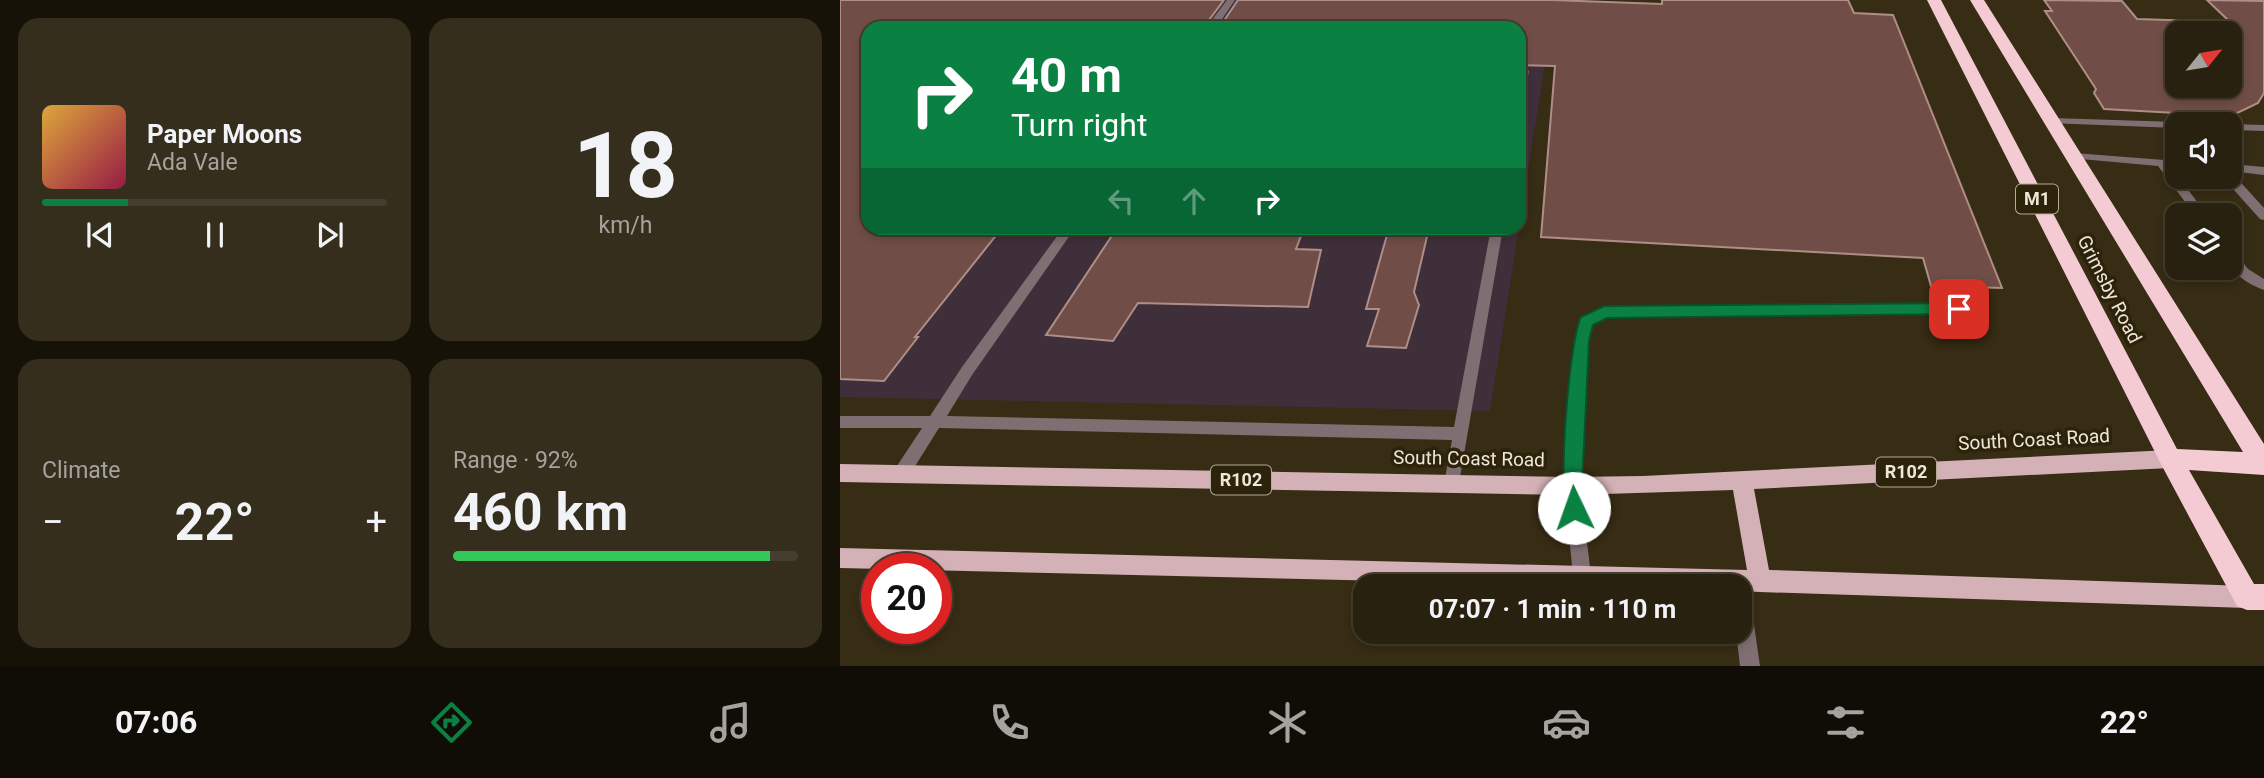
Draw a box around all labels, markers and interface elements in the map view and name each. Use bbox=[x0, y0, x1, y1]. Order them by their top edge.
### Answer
north arrow bbox=[2165, 21, 2242, 98]
map controls bbox=[2165, 21, 2242, 280]
text: 40 m bbox=[1011, 47, 1122, 104]
icon: right bbox=[896, 49, 987, 140]
text: Turn right bbox=[1011, 106, 1147, 144]
button: sound bbox=[2165, 112, 2242, 189]
text: 18 bbox=[573, 113, 678, 219]
text: Paper Moons bbox=[147, 119, 302, 149]
text: Ada Vale bbox=[147, 149, 238, 176]
icon: left bbox=[1102, 182, 1140, 220]
icon: ahead bbox=[1175, 182, 1213, 220]
icon: right bbox=[1248, 182, 1286, 220]
road number: M1 bbox=[2016, 184, 2058, 214]
button: layers bbox=[2165, 203, 2242, 280]
text: km/h bbox=[599, 212, 653, 239]
icon: previous bbox=[81, 216, 119, 254]
icon: pause bbox=[196, 216, 234, 254]
icon: next bbox=[311, 216, 349, 254]
street label: Grimsby Road bbox=[2072, 231, 2147, 347]
pin bbox=[1929, 279, 1989, 339]
icon: arrive bbox=[1940, 290, 1978, 328]
street label: South Coast Road bbox=[1958, 424, 2110, 455]
street label: South Coast Road bbox=[1393, 446, 1545, 471]
text: Range · 92% bbox=[453, 447, 578, 474]
text: Climate bbox=[42, 457, 121, 484]
road number: R102 bbox=[1876, 458, 1936, 486]
road number: R102 bbox=[1211, 466, 1271, 494]
position arrow bbox=[1537, 471, 1611, 545]
text: 460 km bbox=[453, 482, 628, 543]
text: 22° bbox=[175, 492, 255, 553]
text: − bbox=[42, 500, 64, 544]
text: + bbox=[365, 500, 387, 544]
speed limit sign: 20 bbox=[861, 553, 952, 644]
text: 07:07 · 1 min · 110 m bbox=[1429, 594, 1676, 624]
icon: directions bbox=[427, 698, 476, 747]
icon: music bbox=[706, 698, 755, 747]
icon: phone bbox=[985, 698, 1034, 747]
icon: climate bbox=[1263, 698, 1312, 747]
icon: car bbox=[1542, 698, 1591, 747]
icon: filters bbox=[1821, 698, 1870, 747]
text: 07:06 bbox=[115, 703, 197, 741]
text: 22° bbox=[2100, 703, 2149, 741]

